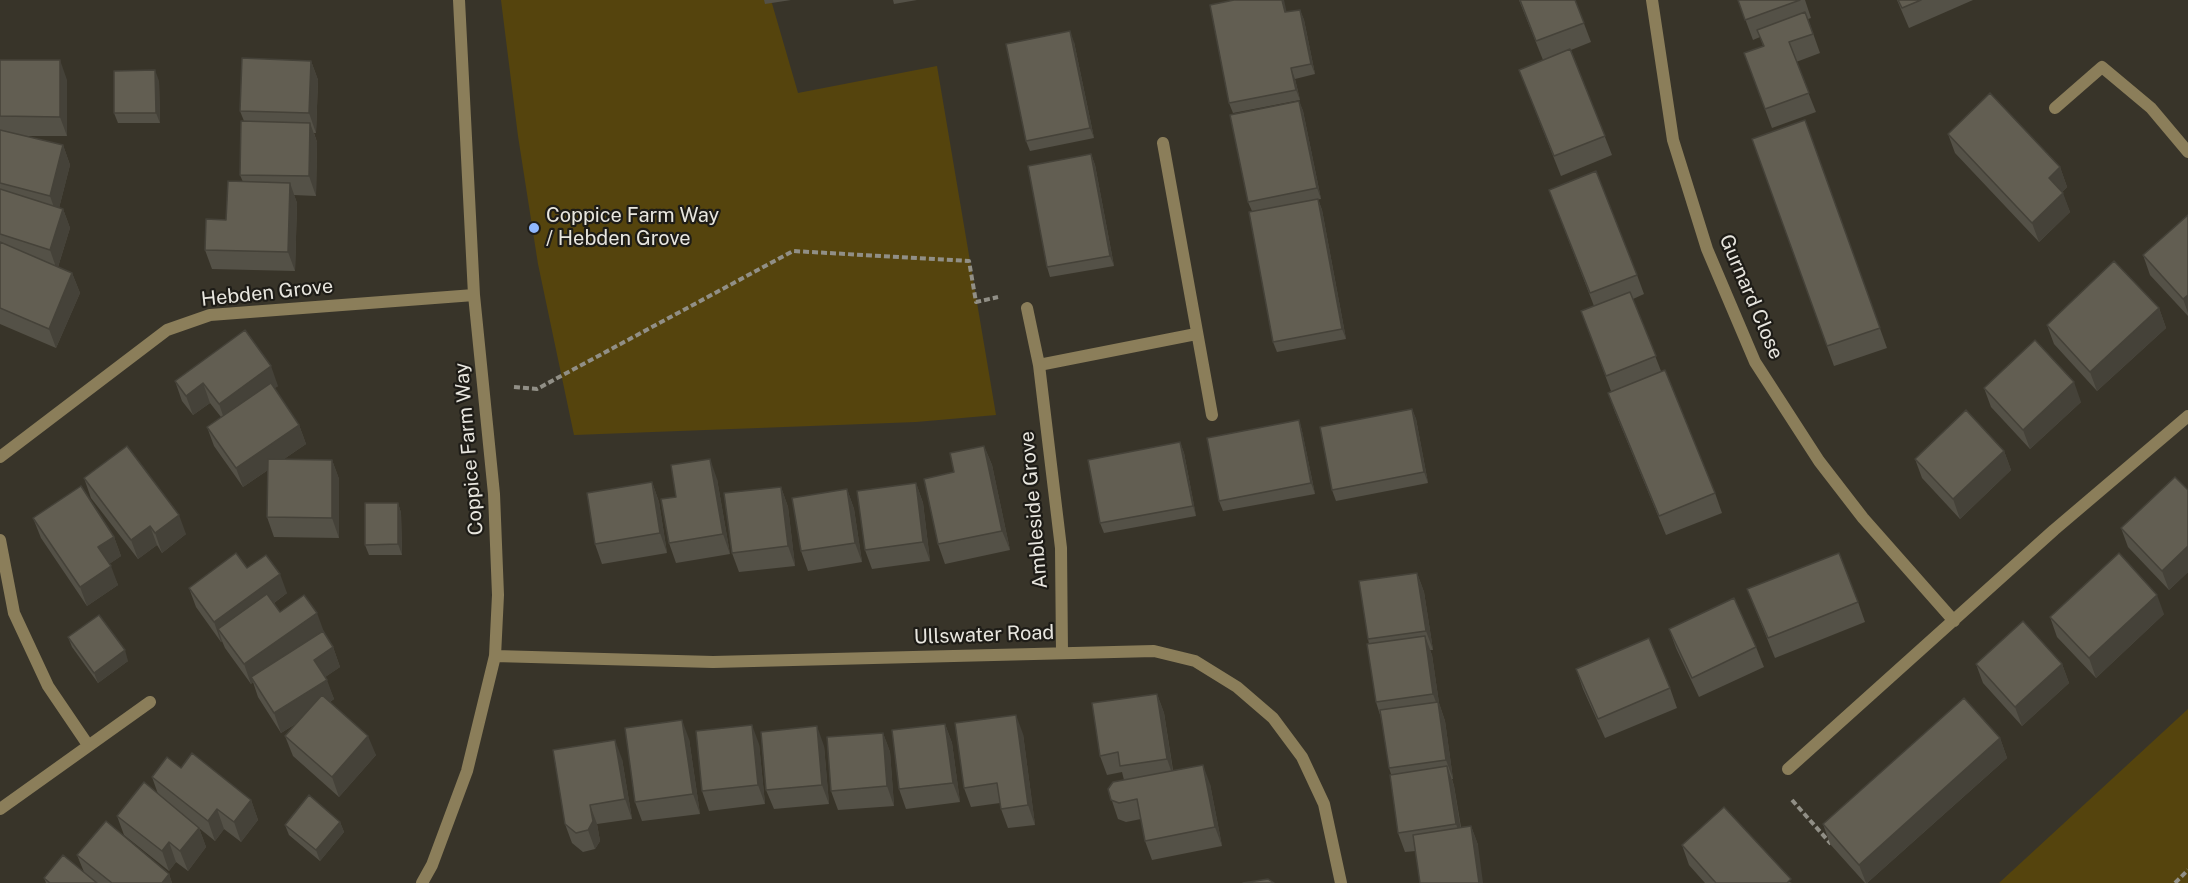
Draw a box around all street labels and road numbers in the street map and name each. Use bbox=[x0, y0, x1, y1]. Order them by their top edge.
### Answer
street label: Gurnard Close bbox=[1714, 231, 1788, 363]
street label: Hebden Grove bbox=[200, 274, 334, 312]
street label: Coppice Farm Way bbox=[449, 362, 489, 536]
street label: Ambleside Grove bbox=[1015, 430, 1053, 590]
street label: Ullswater Road bbox=[913, 621, 1055, 649]

